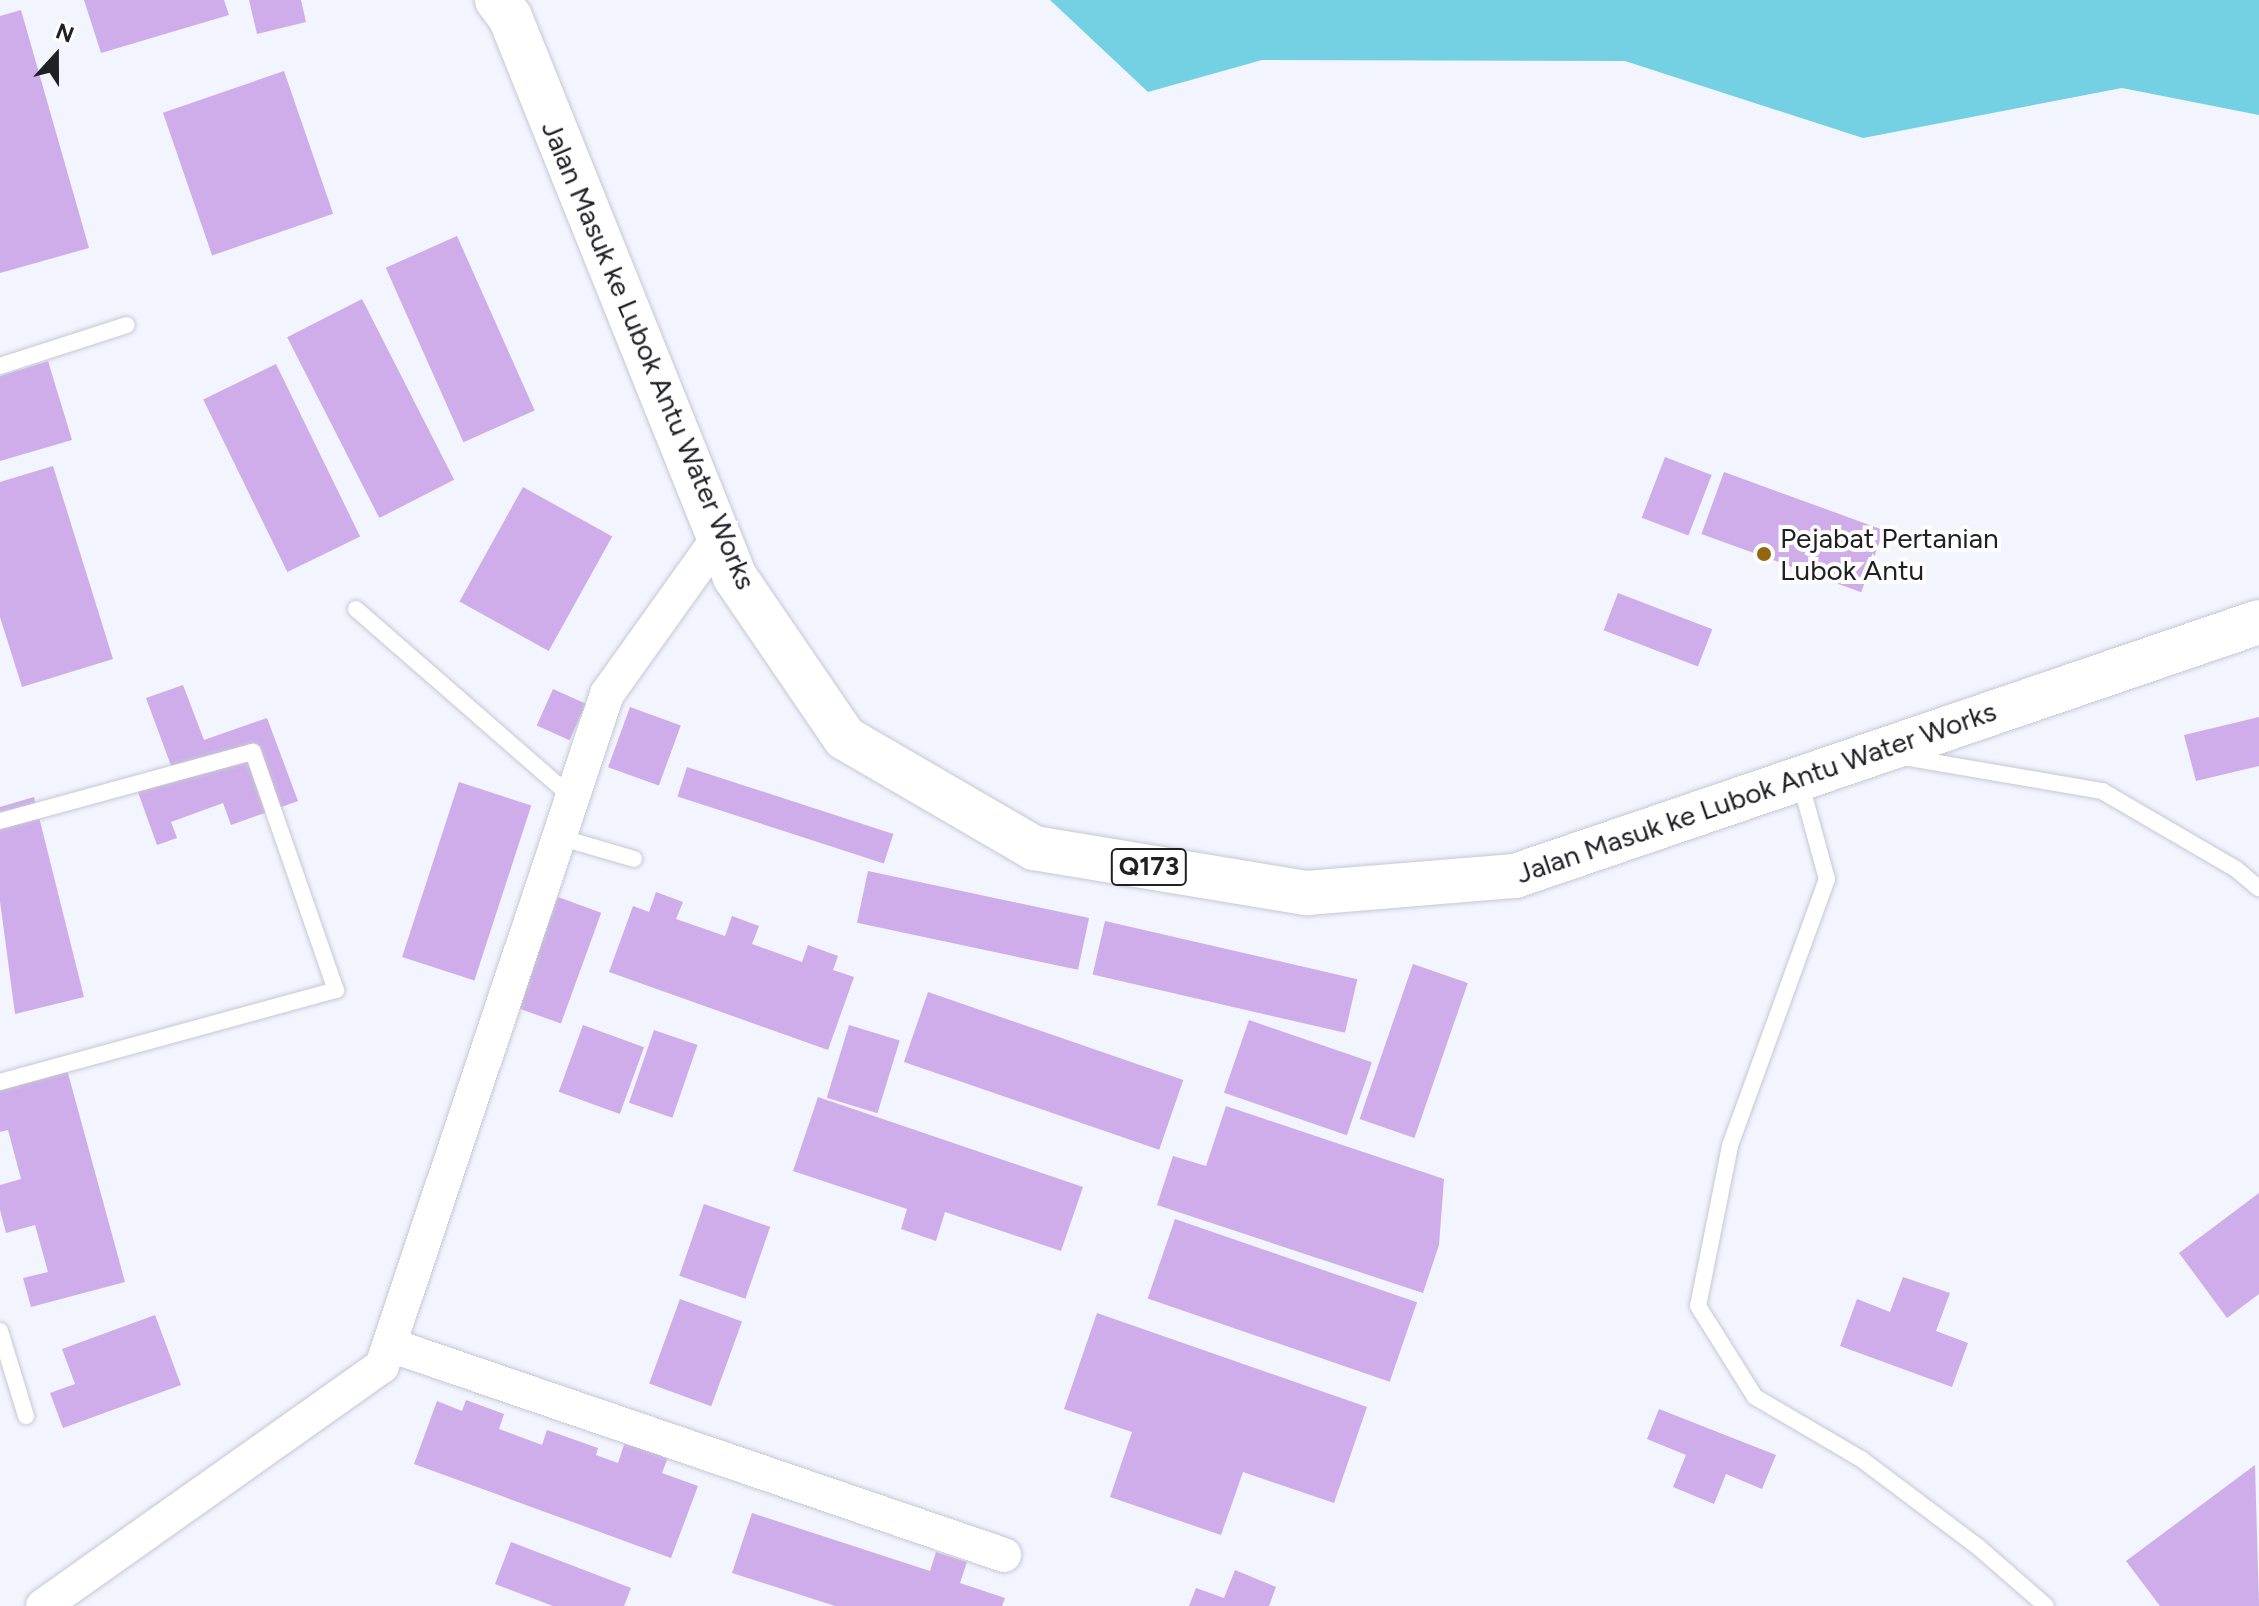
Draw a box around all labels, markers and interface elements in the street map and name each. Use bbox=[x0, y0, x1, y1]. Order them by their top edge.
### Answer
north arrow bbox=[16, 16, 96, 96]
text: N bbox=[52, 17, 78, 49]
street label: Jalan Masuk ke Lubok Antu Water Works bbox=[535, 116, 763, 594]
place label: Pejabat Pertanian Lubok Antu bbox=[1780, 521, 1999, 587]
marker: Pejabat Pertanian Lubok Antu bbox=[1755, 545, 1773, 563]
street label: Jalan Masuk ke Lubok Antu Water Works bbox=[1512, 694, 2000, 890]
road number: Q173 bbox=[1109, 845, 1189, 889]

